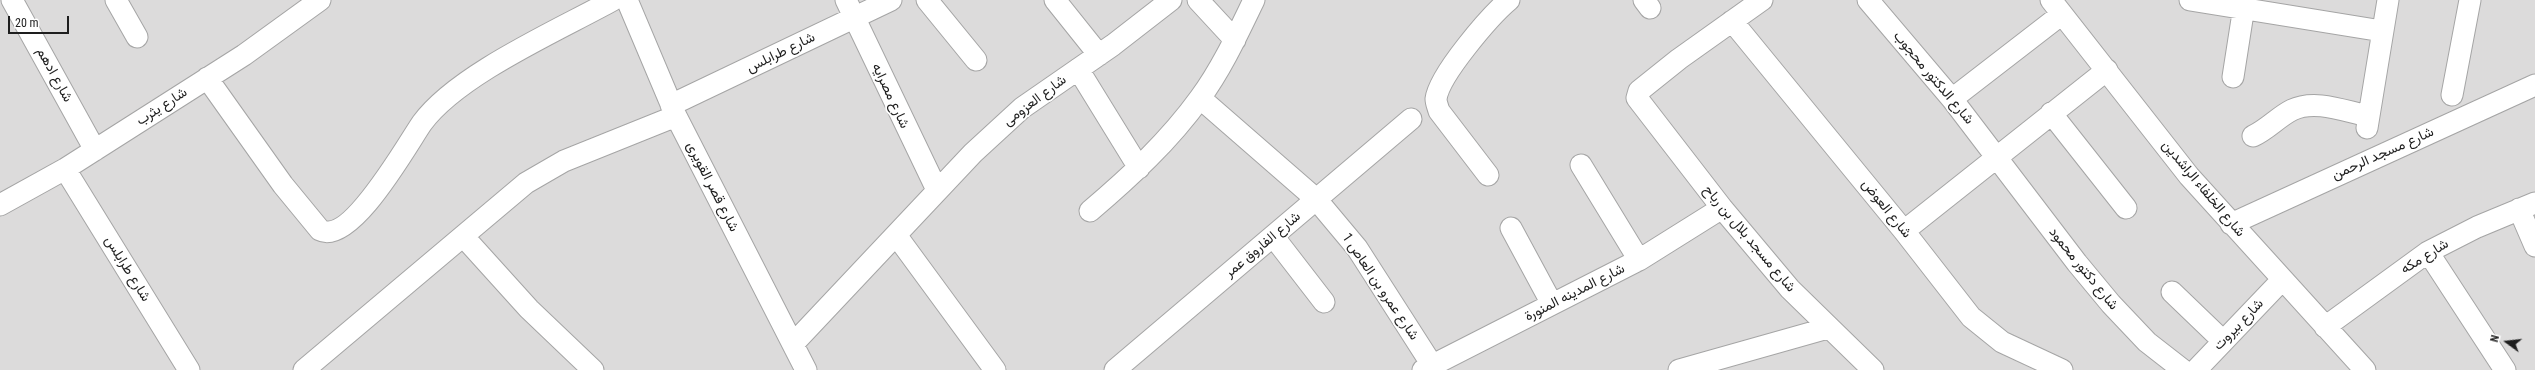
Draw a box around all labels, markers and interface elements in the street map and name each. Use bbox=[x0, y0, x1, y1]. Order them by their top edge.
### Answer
scale bar bbox=[10, 8, 71, 34]
text: 20 m bbox=[15, 16, 39, 30]
street label: شارع الدكتور محجوب bbox=[1889, 28, 1977, 128]
street label: شارع طرابلس bbox=[744, 29, 818, 77]
street label: شارع ادهم bbox=[32, 45, 76, 105]
street label: شارع مصرايه bbox=[868, 61, 912, 131]
street label: شارع العزومى bbox=[1000, 72, 1070, 130]
street label: شارع يثرب bbox=[133, 84, 191, 130]
street label: شارع مسجد الرحمن bbox=[2329, 124, 2437, 184]
street label: شارع الخلفاء الراشدين bbox=[2158, 137, 2248, 241]
street label: شارع قصر القويرى bbox=[682, 139, 742, 235]
street label: شارع العوض bbox=[1857, 176, 1915, 242]
street label: شارع مسجد بلال بن رباح bbox=[1699, 182, 1799, 296]
street label: شارع الفاروق عمر bbox=[1222, 208, 1304, 282]
street label: شارع دكتور محمود bbox=[2045, 224, 2121, 314]
street label: شارع عمرو بن العاص 1 bbox=[1338, 230, 1422, 344]
street label: شارع طرابلس bbox=[100, 233, 154, 305]
street label: شارع مكه bbox=[2398, 236, 2452, 278]
street label: شارع المدينه المنورة bbox=[1522, 261, 1628, 325]
street label: شارع بيروت bbox=[2210, 296, 2268, 354]
north arrow bbox=[2487, 322, 2527, 362]
text: N bbox=[2488, 334, 2502, 344]

